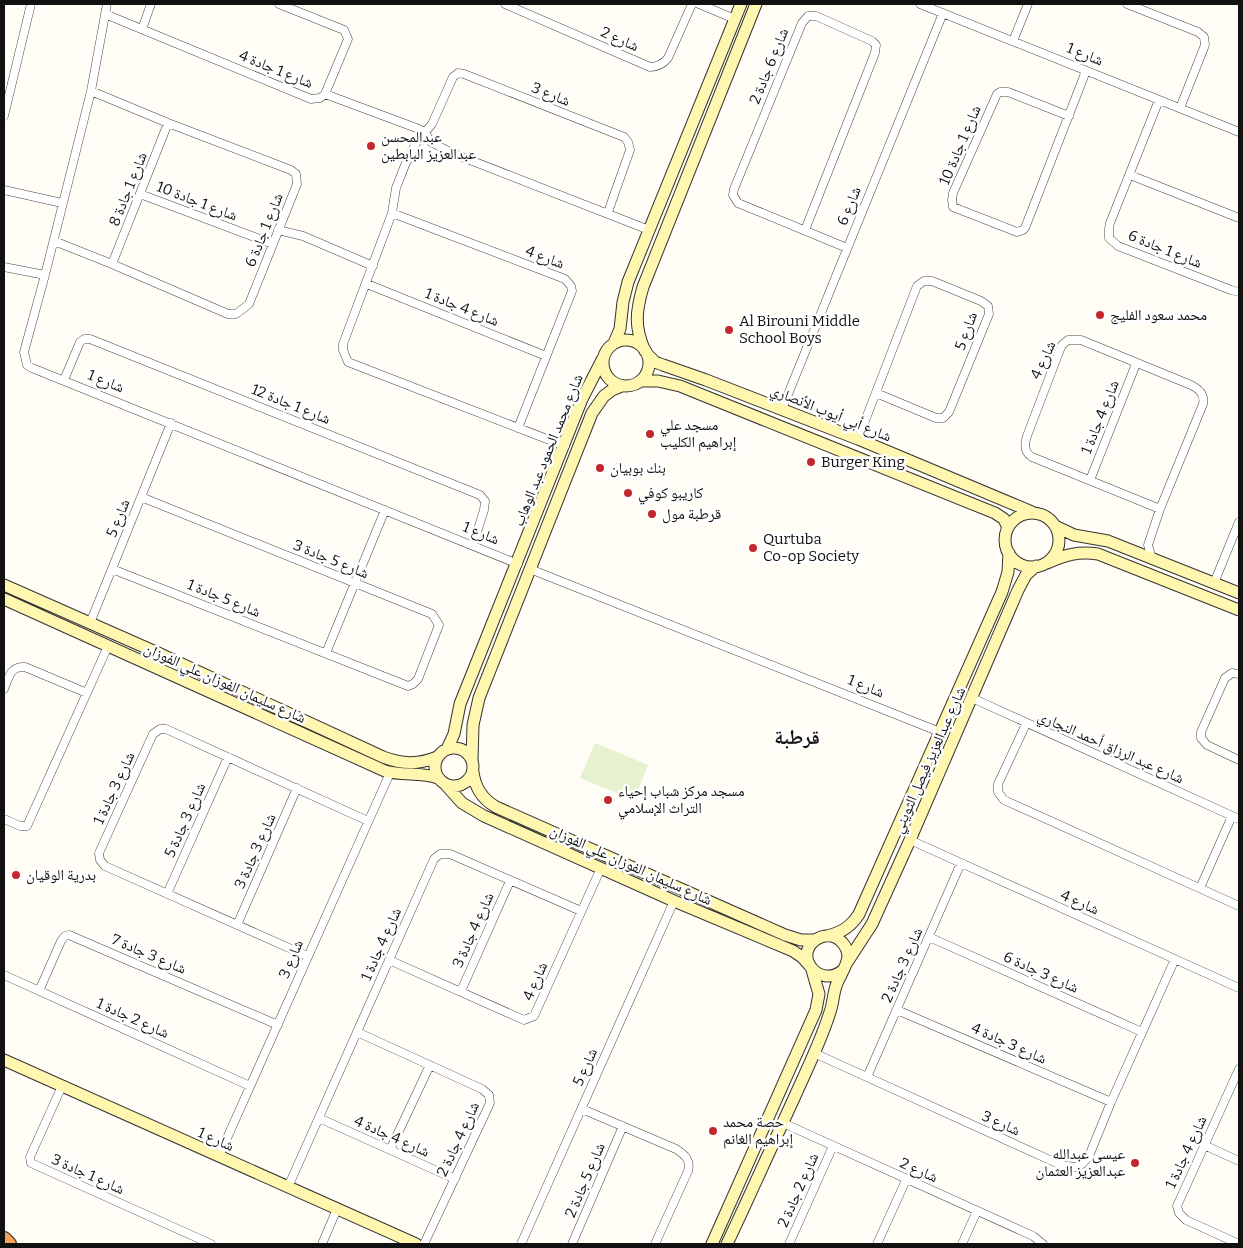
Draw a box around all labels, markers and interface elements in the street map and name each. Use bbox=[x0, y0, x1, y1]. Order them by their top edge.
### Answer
street label: شارع 2 bbox=[598, 23, 642, 56]
street label: شارع 6 جادة 2 bbox=[746, 25, 793, 107]
street label: شارع 1 bbox=[1064, 39, 1106, 70]
street label: شارع 1 جادة 4 bbox=[236, 46, 316, 93]
street label: شارع 3 bbox=[529, 78, 573, 111]
street label: شارع 1 جادة 10 bbox=[935, 102, 986, 188]
place label: عبدالمحسن عبدالعزيز البابطين bbox=[381, 128, 476, 164]
marker: عبدالمحسن عبدالعزيز البابطين bbox=[365, 140, 377, 152]
street label: شارع 1 جادة 8 bbox=[105, 149, 152, 229]
street label: شارع 1 جادة 10 bbox=[154, 177, 240, 226]
street label: شارع 6 bbox=[833, 184, 866, 228]
street label: شارع 1 جادة 6 bbox=[241, 190, 288, 270]
street label: شارع 1 جادة 6 bbox=[1125, 226, 1205, 273]
street label: شارع 4 bbox=[523, 241, 567, 274]
street label: شارع 4 جادة 1 bbox=[422, 284, 502, 331]
place label: محمد سعود الفليج bbox=[1110, 306, 1207, 325]
street label: شارع 5 bbox=[951, 309, 982, 353]
marker: محمد سعود الفليج bbox=[1094, 309, 1106, 321]
place label: Al Birouni Middle School Boys bbox=[739, 312, 860, 347]
marker: Al Birouni Middle School Boys bbox=[723, 324, 735, 336]
street label: شارع 4 bbox=[1026, 338, 1061, 382]
street label: شارع 1 bbox=[85, 366, 127, 397]
street label: شارع محمد الحمود عبد الوهاب bbox=[509, 371, 588, 529]
street label: شارع 4 جادة 1 bbox=[1077, 377, 1124, 457]
street label: شارع 1 جادة 12 bbox=[249, 380, 333, 429]
street label: شارع أبي أيوب الأنصاري bbox=[767, 381, 894, 448]
place label: مسجد علي إبراهيم الكليب bbox=[660, 416, 737, 452]
marker: مسجد علي إبراهيم الكليب bbox=[644, 428, 656, 440]
place label: Burger King bbox=[821, 453, 905, 471]
marker: Burger King bbox=[805, 456, 817, 468]
place label: بنك بوبيان bbox=[610, 459, 666, 478]
marker: بنك بوبيان bbox=[594, 462, 606, 474]
place label: كاريبو كوفي bbox=[638, 484, 703, 505]
marker: كاريبو كوفي bbox=[622, 487, 634, 499]
street label: شارع 5 bbox=[102, 496, 135, 540]
place label: قرطبة مول bbox=[662, 505, 721, 524]
marker: قرطبة مول bbox=[646, 508, 658, 520]
street label: شارع 1 bbox=[460, 518, 502, 549]
place label: Qurtuba Co-op Society bbox=[763, 530, 859, 565]
street label: شارع 5 جادة 3 bbox=[290, 536, 371, 583]
marker: Qurtuba Co-op Society bbox=[747, 542, 759, 554]
street label: شارع 5 جادة 1 bbox=[184, 575, 263, 622]
street label: شارع سليمان الفوزان علي الفوزان bbox=[140, 639, 309, 729]
street label: شارع 1 bbox=[845, 671, 887, 702]
street label: شارع عبدالعزيز فيصل الثويني bbox=[889, 684, 972, 837]
street label: شارع عبد الرزاق أحمد النجاري bbox=[1034, 707, 1187, 790]
district label: قرطبة bbox=[774, 725, 820, 749]
street label: شارع 3 جادة 1 bbox=[89, 749, 140, 828]
street label: شارع 3 جادة 5 bbox=[161, 780, 210, 861]
place label: مسجد مركز شباب إحياء التراث الإسلامي bbox=[618, 782, 745, 820]
marker: مسجد مركز شباب إحياء التراث الإسلامي bbox=[602, 794, 614, 806]
street label: شارع 3 جادة 3 bbox=[230, 811, 281, 892]
street label: شارع سليمان الفوزان علي الفوزان bbox=[546, 821, 715, 911]
place label: بدرية الوقيان bbox=[26, 866, 96, 885]
marker: بدرية الوقيان bbox=[10, 869, 22, 881]
street label: شارع 4 bbox=[1058, 886, 1102, 919]
street label: شارع 4 جادة 3 bbox=[448, 889, 499, 971]
street label: شارع 4 جادة 1 bbox=[357, 905, 406, 984]
street label: شارع 3 جادة 2 bbox=[878, 925, 927, 1006]
street label: شارع 3 جادة 7 bbox=[109, 930, 189, 979]
street label: شارع 3 bbox=[275, 937, 308, 981]
street label: شارع 3 جادة 6 bbox=[1000, 947, 1082, 998]
street label: شارع 4 bbox=[519, 959, 552, 1003]
street label: شارع 2 جادة 1 bbox=[94, 994, 172, 1043]
street label: شارع 3 جادة 4 bbox=[968, 1018, 1050, 1069]
street label: شارع 5 bbox=[569, 1045, 602, 1089]
street label: شارع 4 جادة 2 bbox=[433, 1099, 484, 1180]
street label: شارع 3 bbox=[979, 1107, 1023, 1140]
street label: شارع 4 جادة 4 bbox=[351, 1111, 433, 1162]
place label: حصة محمد إبراهيم الغانم bbox=[723, 1113, 793, 1149]
street label: شارع 4 جادة 1 bbox=[1161, 1113, 1212, 1192]
street label: شارع 1 bbox=[195, 1123, 237, 1156]
marker: حصة محمد إبراهيم الغانم bbox=[707, 1125, 719, 1137]
street label: شارع 5 جادة 2 bbox=[561, 1140, 610, 1220]
place label: عيسى عبدالله عبدالعزيز العثمان bbox=[1036, 1145, 1125, 1181]
street label: شارع 1 جادة 3 bbox=[48, 1150, 127, 1199]
street label: شارع 2 جادة 2 bbox=[774, 1150, 823, 1230]
street label: شارع 2 bbox=[897, 1154, 941, 1187]
marker: عيسى عبدالله عبدالعزيز العثمان bbox=[1129, 1157, 1141, 1169]

